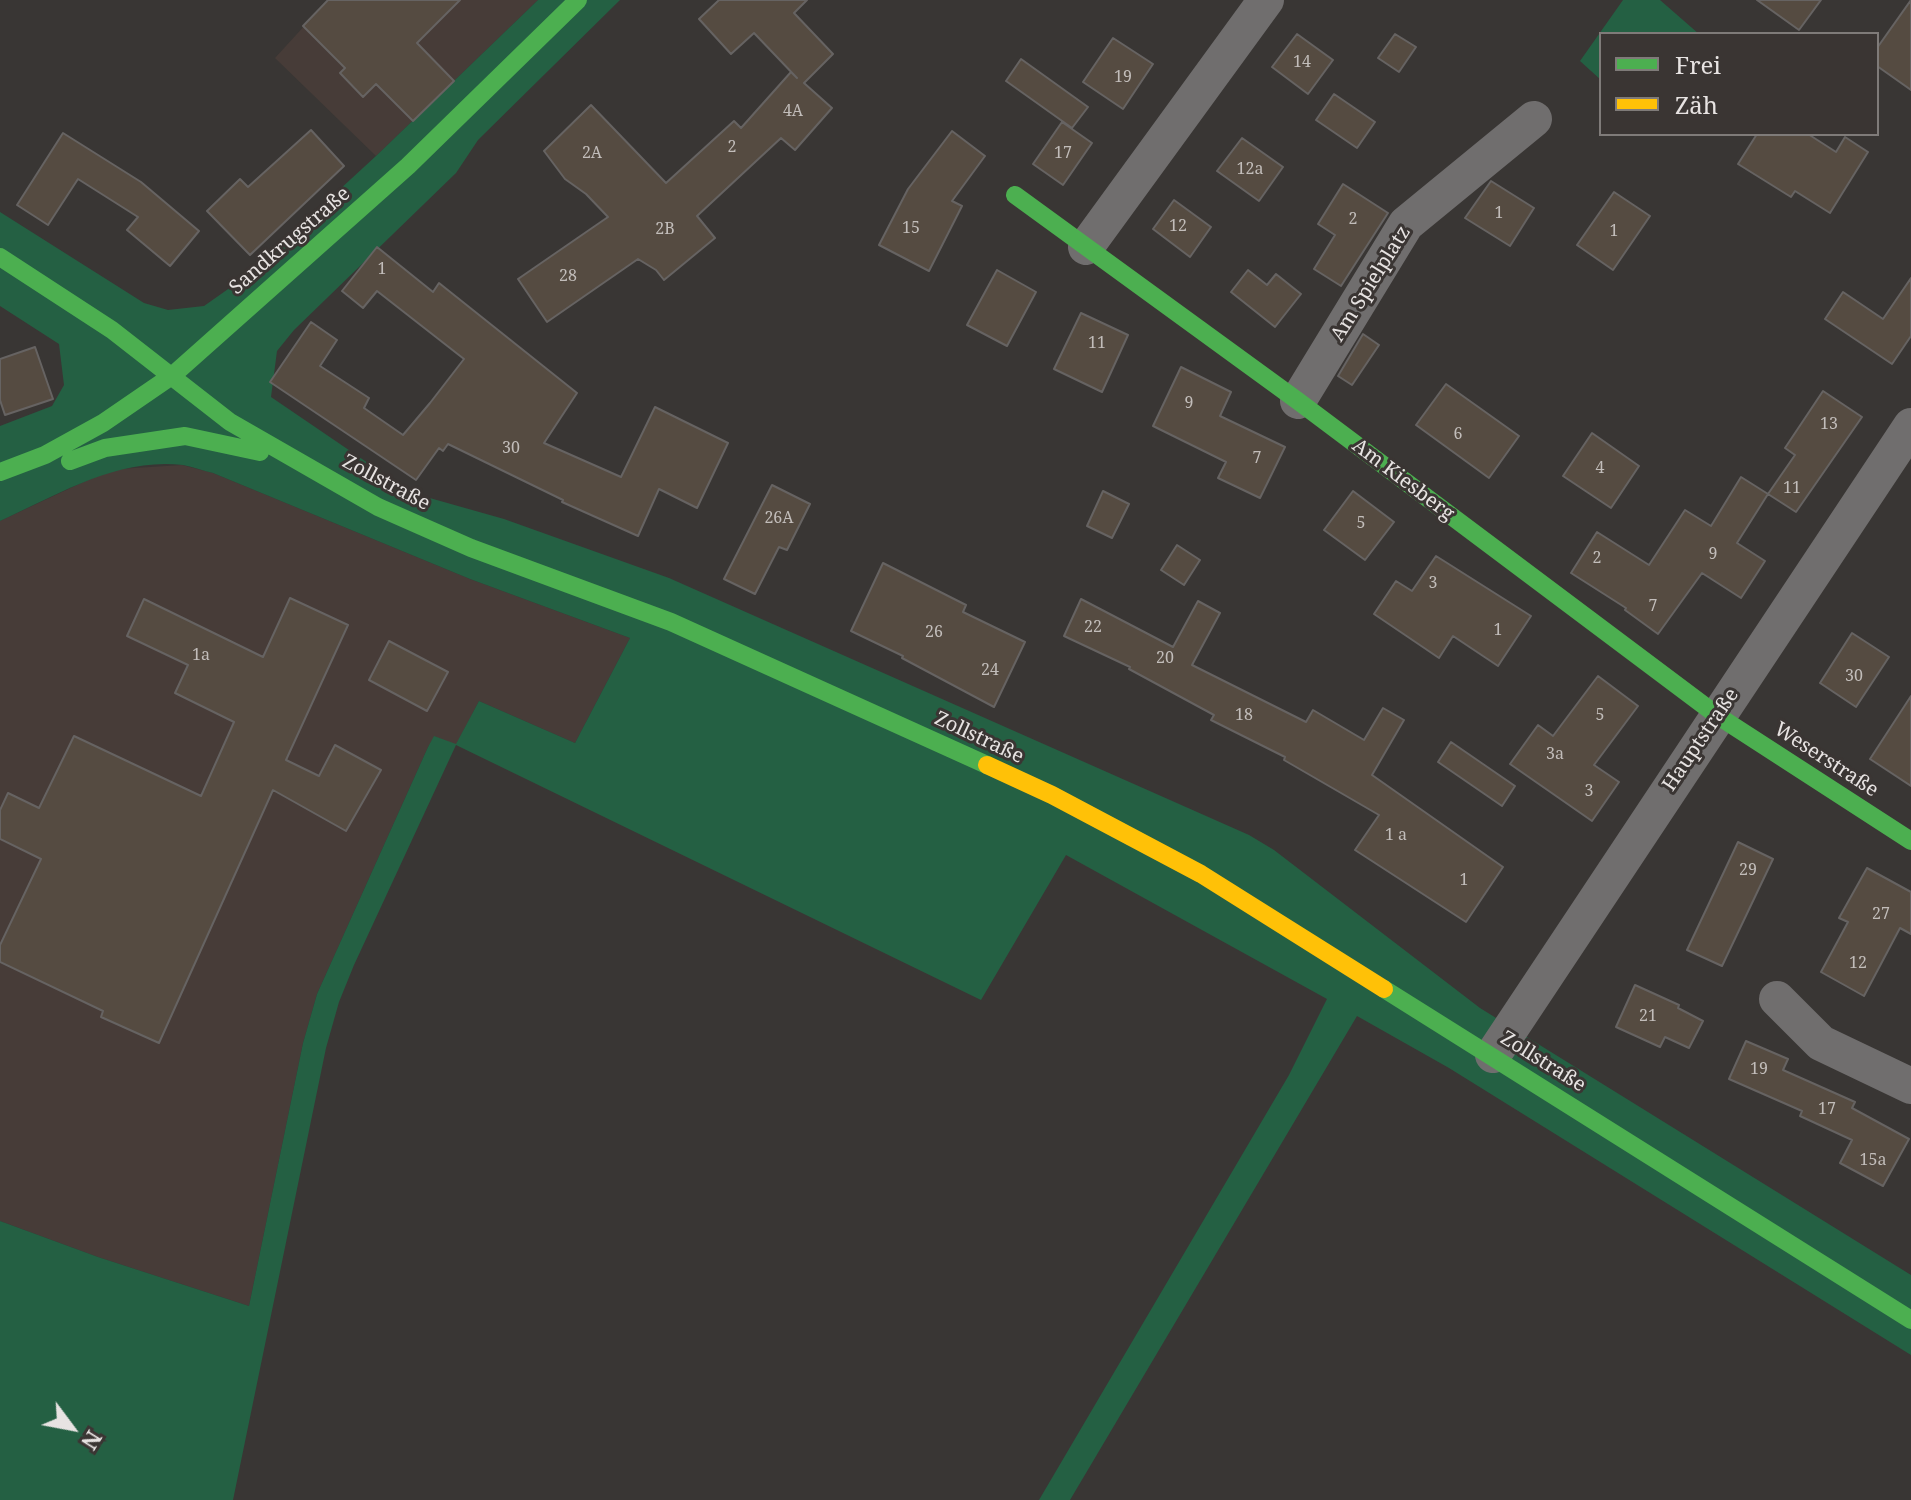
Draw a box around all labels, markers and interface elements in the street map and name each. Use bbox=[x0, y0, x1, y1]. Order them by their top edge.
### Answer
legend bbox=[1599, 32, 1879, 136]
text: Frei bbox=[1675, 48, 1721, 81]
house number: 14 bbox=[1293, 52, 1311, 72]
house number: 19 bbox=[1114, 67, 1132, 87]
text: Zäh bbox=[1675, 88, 1718, 121]
house number: 4A bbox=[783, 101, 803, 121]
house number: 2 bbox=[728, 137, 736, 157]
house number: 2A bbox=[582, 143, 602, 163]
house number: 17 bbox=[1054, 143, 1072, 163]
house number: 12a bbox=[1237, 159, 1263, 179]
street label: Sandkrugstraße bbox=[225, 182, 355, 300]
house number: 1 bbox=[1495, 203, 1503, 223]
house number: 2 bbox=[1349, 209, 1357, 229]
house number: 12 bbox=[1169, 216, 1187, 236]
house number: 15 bbox=[902, 218, 920, 238]
house number: 2B bbox=[655, 219, 675, 239]
house number: 1 bbox=[1610, 221, 1618, 241]
street label: Am Spielplatz bbox=[1326, 222, 1416, 346]
house number: 1 bbox=[378, 259, 386, 279]
house number: 28 bbox=[559, 266, 577, 286]
house number: 11 bbox=[1088, 333, 1106, 353]
house number: 9 bbox=[1185, 393, 1193, 413]
house number: 13 bbox=[1820, 414, 1838, 434]
house number: 6 bbox=[1454, 424, 1462, 444]
street label: Am Kiesberg bbox=[1347, 434, 1459, 526]
house number: 30 bbox=[502, 438, 520, 458]
house number: 7 bbox=[1253, 448, 1261, 468]
street label: Zollstraße bbox=[338, 450, 434, 516]
house number: 4 bbox=[1596, 458, 1604, 478]
house number: 11 bbox=[1783, 478, 1801, 498]
house number: 26A bbox=[764, 508, 794, 528]
house number: 5 bbox=[1357, 513, 1365, 533]
house number: 9 bbox=[1709, 544, 1717, 564]
house number: 2 bbox=[1593, 548, 1601, 568]
house number: 3 bbox=[1429, 573, 1437, 593]
house number: 7 bbox=[1649, 596, 1657, 616]
house number: 22 bbox=[1084, 617, 1102, 637]
house number: 1 bbox=[1494, 620, 1502, 640]
house number: 26 bbox=[925, 622, 943, 642]
house number: 1a bbox=[192, 645, 210, 665]
house number: 20 bbox=[1156, 648, 1174, 668]
house number: 24 bbox=[981, 660, 999, 680]
house number: 30 bbox=[1845, 666, 1863, 686]
street label: Hauptstraße bbox=[1658, 684, 1744, 796]
house number: 18 bbox=[1235, 705, 1253, 725]
house number: 5 bbox=[1596, 705, 1604, 725]
street label: Zollstraße bbox=[931, 707, 1027, 769]
street label: Weserstraße bbox=[1769, 717, 1883, 803]
house number: 3a bbox=[1546, 744, 1564, 764]
house number: 3 bbox=[1585, 781, 1593, 801]
house number: 1 a bbox=[1385, 825, 1407, 845]
house number: 29 bbox=[1739, 860, 1757, 880]
house number: 1 bbox=[1460, 870, 1468, 890]
house number: 27 bbox=[1872, 904, 1890, 924]
house number: 12 bbox=[1849, 953, 1867, 973]
house number: 21 bbox=[1639, 1006, 1657, 1026]
street label: Zollstraße bbox=[1496, 1026, 1590, 1098]
house number: 19 bbox=[1750, 1059, 1768, 1079]
house number: 17 bbox=[1818, 1099, 1836, 1119]
house number: 15a bbox=[1860, 1150, 1886, 1170]
north arrow bbox=[32, 1388, 112, 1468]
text: N bbox=[75, 1425, 110, 1456]

